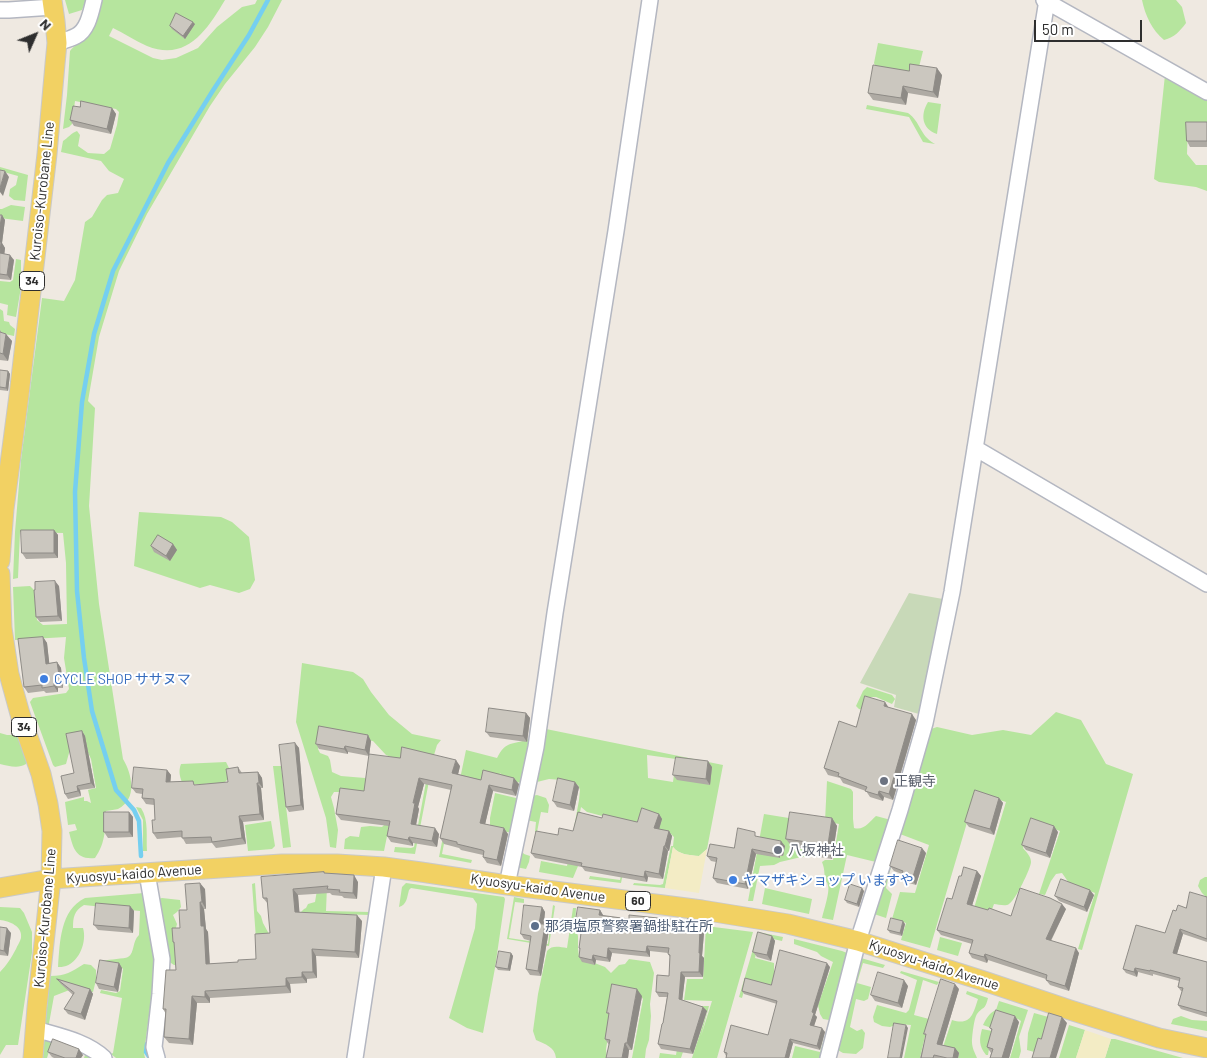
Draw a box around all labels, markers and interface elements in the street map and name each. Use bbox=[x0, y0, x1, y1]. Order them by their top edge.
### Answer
north arrow bbox=[10, 10, 60, 60]
scale bar bbox=[1037, 10, 1144, 42]
text: N bbox=[37, 15, 55, 33]
text: 50 m bbox=[1042, 20, 1074, 38]
street label: Kuroiso-Kurobane Line bbox=[26, 121, 58, 261]
road number: 34 bbox=[20, 272, 44, 290]
place label: CYCLE SHOP ササヌマ bbox=[54, 671, 191, 687]
marker: CYCLE SHOP ササヌマ bbox=[38, 673, 50, 685]
road number: 34 bbox=[12, 718, 36, 736]
place label: 正観寺 bbox=[894, 773, 936, 789]
marker: 正観寺 bbox=[878, 775, 890, 787]
place label: 八坂神社 bbox=[788, 842, 844, 858]
marker: 八坂神社 bbox=[772, 844, 784, 856]
street label: Kuroiso-Kurobane Line bbox=[31, 848, 59, 988]
street label: Kyuosyu-kaido Avenue bbox=[66, 861, 202, 887]
street label: Kyuosyu-kaido Avenue bbox=[470, 870, 606, 906]
place label: ヤマザキショップ いますや bbox=[743, 872, 914, 888]
marker: ヤマザキショップ いますや bbox=[727, 874, 739, 886]
road number: 60 bbox=[626, 891, 650, 910]
place label: 那須塩原警察署鍋掛駐在所 bbox=[545, 918, 713, 934]
marker: 那須塩原警察署鍋掛駐在所 bbox=[529, 920, 541, 932]
street label: Kyuosyu-kaido Avenue bbox=[867, 936, 1001, 994]

